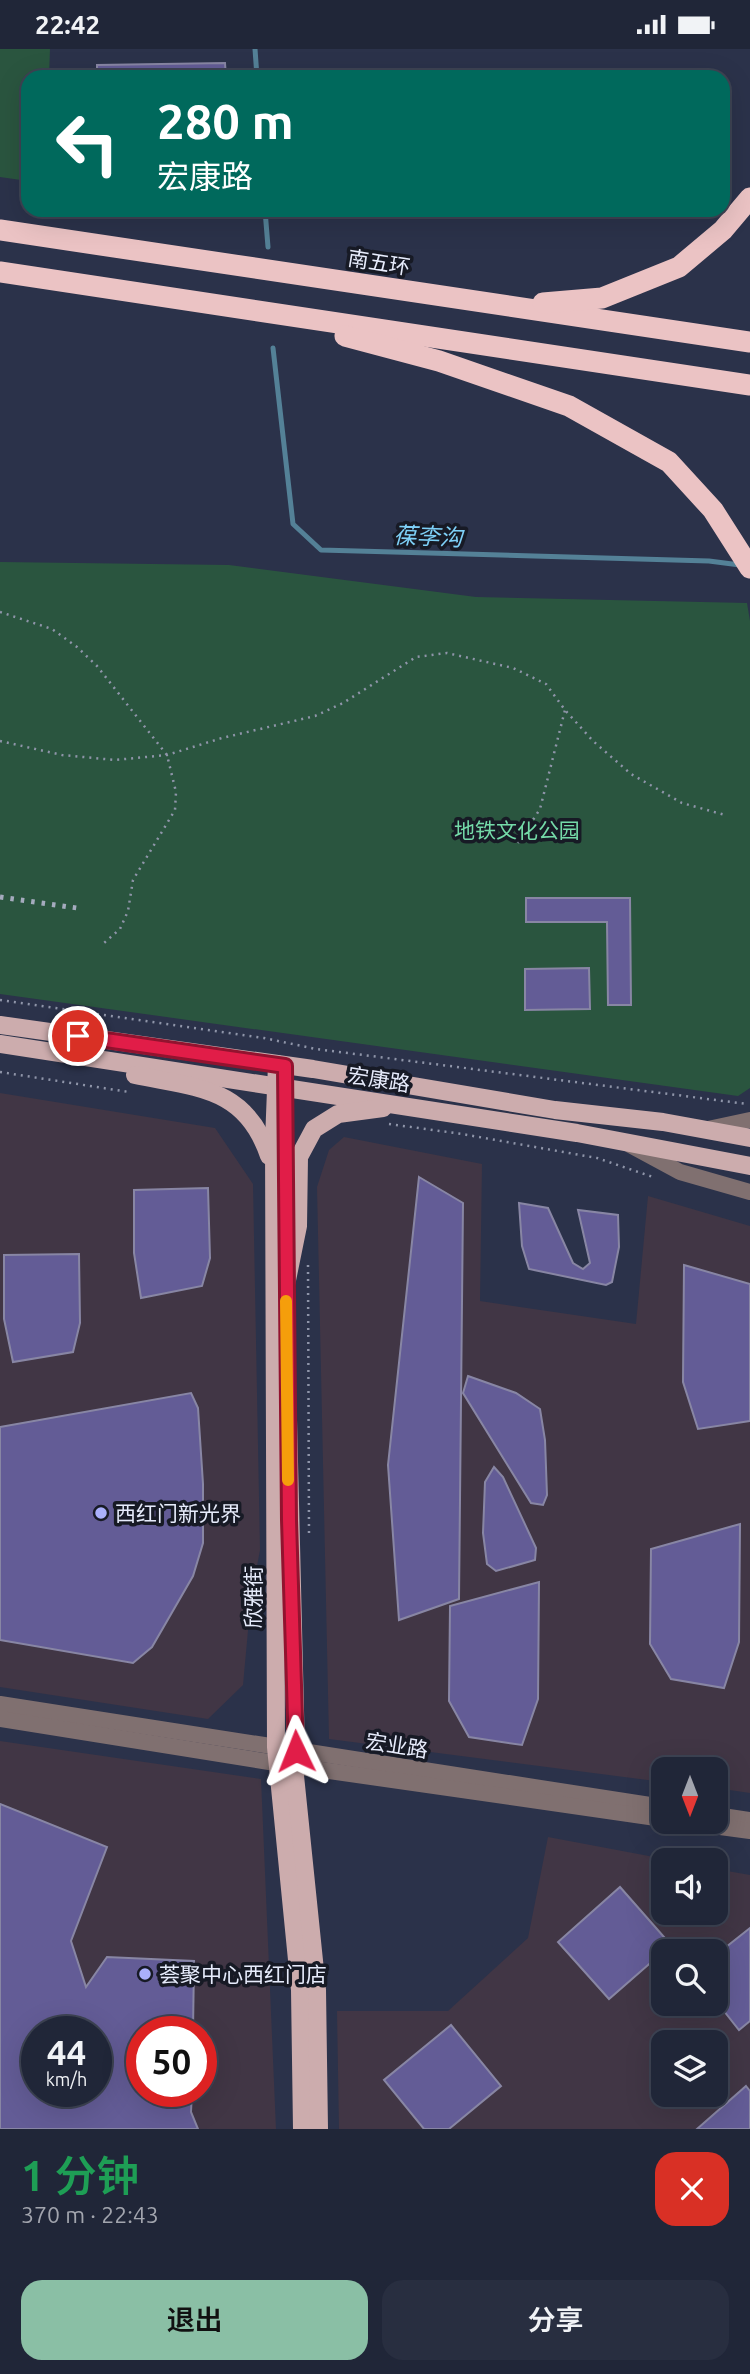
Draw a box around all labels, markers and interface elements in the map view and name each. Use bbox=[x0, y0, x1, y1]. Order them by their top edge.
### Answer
text: 22:42 bbox=[35, 10, 100, 39]
text: 280 m bbox=[157, 93, 294, 148]
icon: left bbox=[42, 98, 133, 189]
text: 宏康路 bbox=[157, 158, 253, 194]
street label: 南五环 bbox=[346, 245, 412, 279]
water label: 葆李沟 bbox=[393, 522, 466, 550]
park label: 地铁文化公园 bbox=[454, 818, 580, 842]
pin bbox=[48, 1006, 108, 1066]
icon: arrive bbox=[59, 1017, 97, 1055]
street label: 宏康路 bbox=[346, 1062, 412, 1096]
place label: 西红门新光界 bbox=[115, 1501, 241, 1525]
marker: 西红门新光界 bbox=[93, 1505, 109, 1521]
street label: 欣雅街 bbox=[241, 1566, 265, 1629]
position arrow bbox=[259, 1714, 333, 1788]
street label: 宏业路 bbox=[364, 1728, 430, 1762]
north arrow bbox=[651, 1757, 728, 1834]
map controls bbox=[651, 1757, 728, 2107]
button: sound bbox=[651, 1848, 728, 1925]
button: search bbox=[651, 1939, 728, 2016]
place label: 荟聚中心西红门店 bbox=[159, 1962, 327, 1986]
marker: 荟聚中心西红门店 bbox=[137, 1966, 153, 1982]
speed limit sign: 50 bbox=[126, 2016, 217, 2107]
button: layers bbox=[651, 2030, 728, 2107]
text: 44 bbox=[47, 2032, 86, 2072]
text: km/h bbox=[46, 2069, 87, 2089]
text: 1 分钟 bbox=[21, 2152, 139, 2199]
button: close bbox=[655, 2152, 729, 2226]
text: 370 m · 22:43 bbox=[21, 2202, 159, 2227]
button: 退出 bbox=[21, 2280, 368, 2360]
button: 分享 bbox=[382, 2280, 729, 2360]

